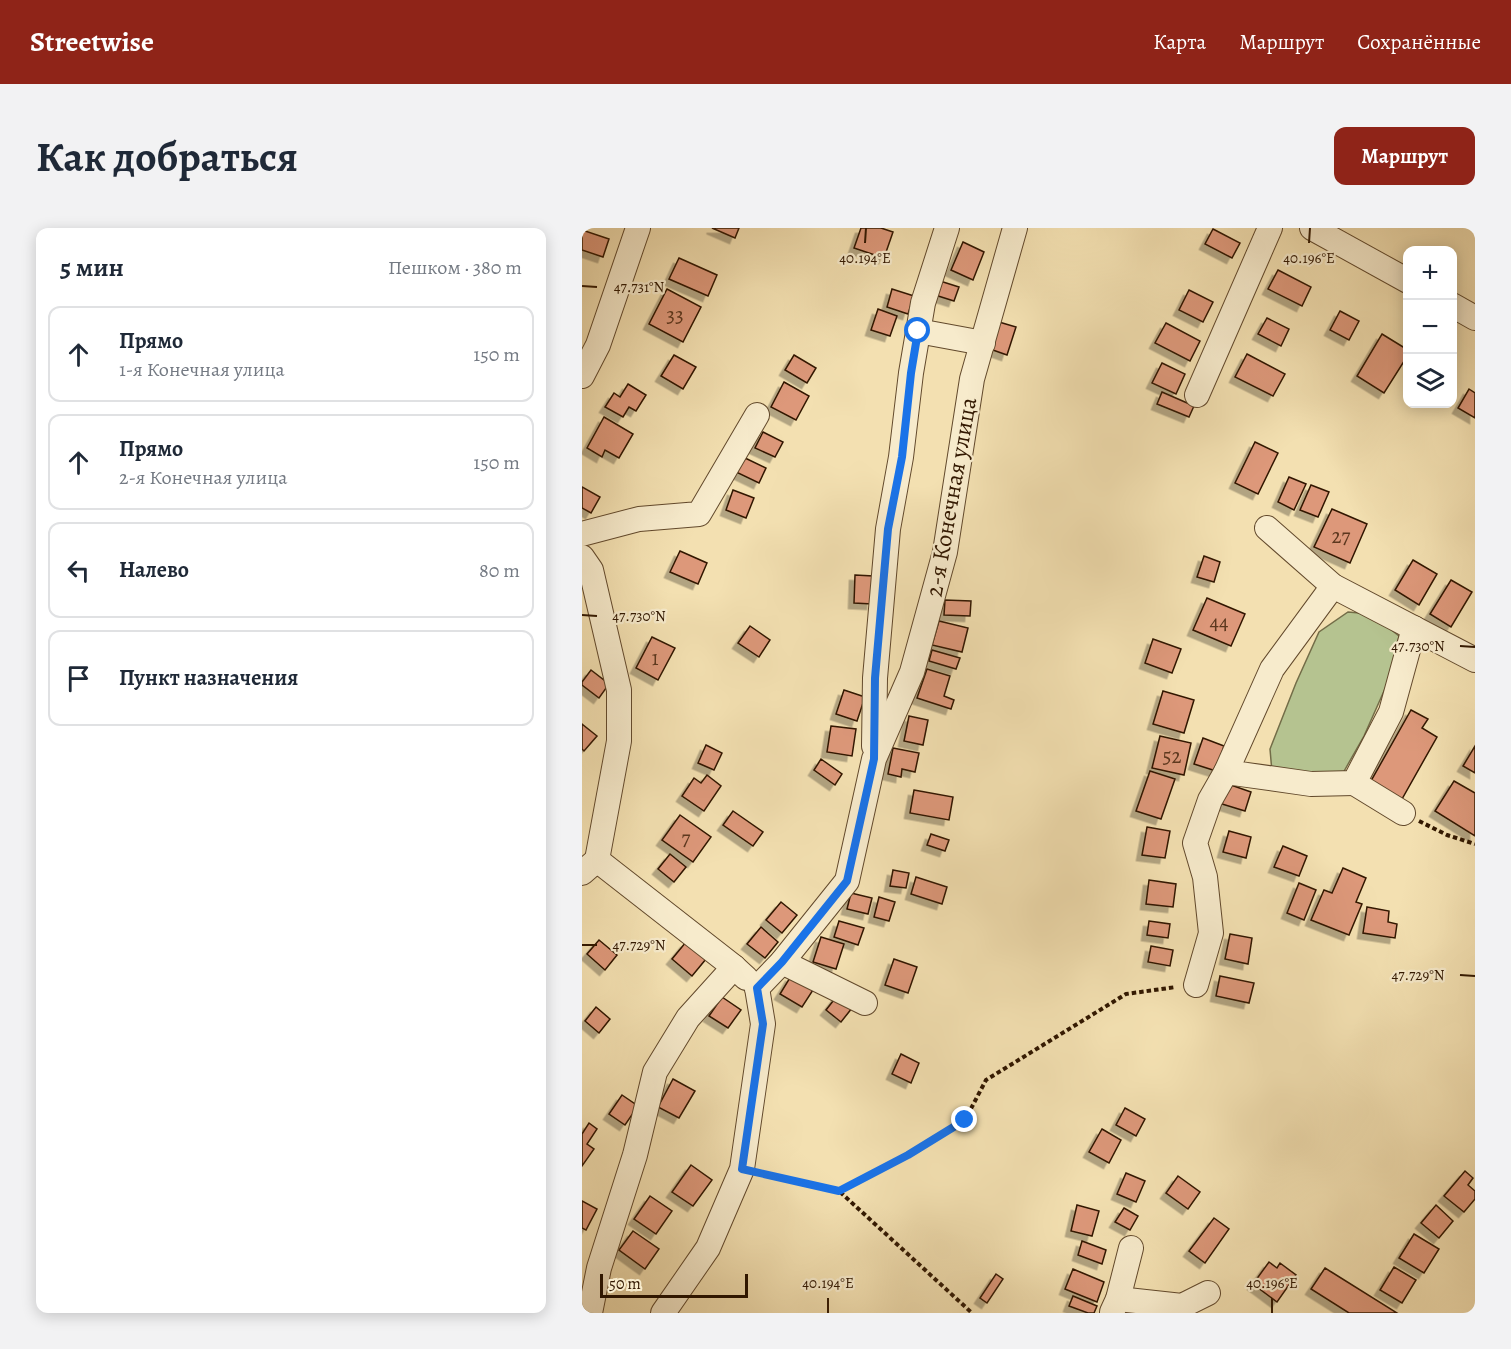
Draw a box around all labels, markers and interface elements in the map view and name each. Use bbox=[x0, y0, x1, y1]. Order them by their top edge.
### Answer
text: Streetwise bbox=[30, 23, 154, 61]
text: Карта bbox=[1153, 28, 1206, 56]
text: Маршрут bbox=[1239, 28, 1324, 56]
text: Сохранённые bbox=[1357, 28, 1481, 56]
button: Маршрут bbox=[1334, 127, 1475, 185]
text: Как добраться bbox=[36, 128, 298, 185]
map controls bbox=[1403, 246, 1457, 408]
button: + bbox=[1403, 246, 1457, 300]
text: 40.194°E bbox=[839, 248, 891, 268]
text: 40.196°E bbox=[1283, 248, 1335, 268]
text: 5 мин bbox=[60, 250, 124, 285]
text: Пешком · 380 m bbox=[388, 254, 522, 281]
text: 47.731°N bbox=[614, 277, 665, 297]
button: − bbox=[1403, 300, 1457, 354]
house number: 33 bbox=[666, 301, 684, 329]
route start bbox=[904, 317, 930, 343]
text: Прямо bbox=[119, 326, 183, 356]
icon: ahead bbox=[62, 338, 95, 371]
text: 150 m bbox=[473, 341, 520, 368]
button: layers bbox=[1403, 354, 1457, 408]
text: 1-я Конечная улица bbox=[119, 356, 285, 383]
street label: 2-я Конечная улица bbox=[918, 395, 984, 599]
text: Прямо bbox=[119, 434, 183, 464]
icon: ahead bbox=[62, 446, 95, 479]
text: 150 m bbox=[473, 449, 520, 476]
text: 2-я Конечная улица bbox=[119, 464, 287, 491]
house number: 27 bbox=[1332, 522, 1351, 550]
icon: left bbox=[62, 554, 95, 587]
text: Налево bbox=[119, 555, 189, 585]
text: 80 m bbox=[479, 557, 520, 584]
text: 47.730°N bbox=[612, 606, 666, 626]
house number: 44 bbox=[1209, 608, 1229, 636]
text: 47.730°N bbox=[1391, 636, 1445, 656]
house number: 1 bbox=[651, 644, 659, 672]
icon: arrive bbox=[62, 662, 95, 695]
text: Пункт назначения bbox=[119, 663, 298, 693]
house number: 52 bbox=[1162, 742, 1182, 770]
house number: 7 bbox=[682, 824, 691, 852]
text: 47.729°N bbox=[612, 935, 666, 955]
text: 47.729°N bbox=[1391, 965, 1445, 985]
route end bbox=[951, 1106, 977, 1132]
scale bar bbox=[600, 1271, 748, 1298]
text: 50 m bbox=[609, 1273, 641, 1295]
text: 40.194°E bbox=[802, 1273, 854, 1293]
text: 40.196°E bbox=[1246, 1273, 1298, 1293]

